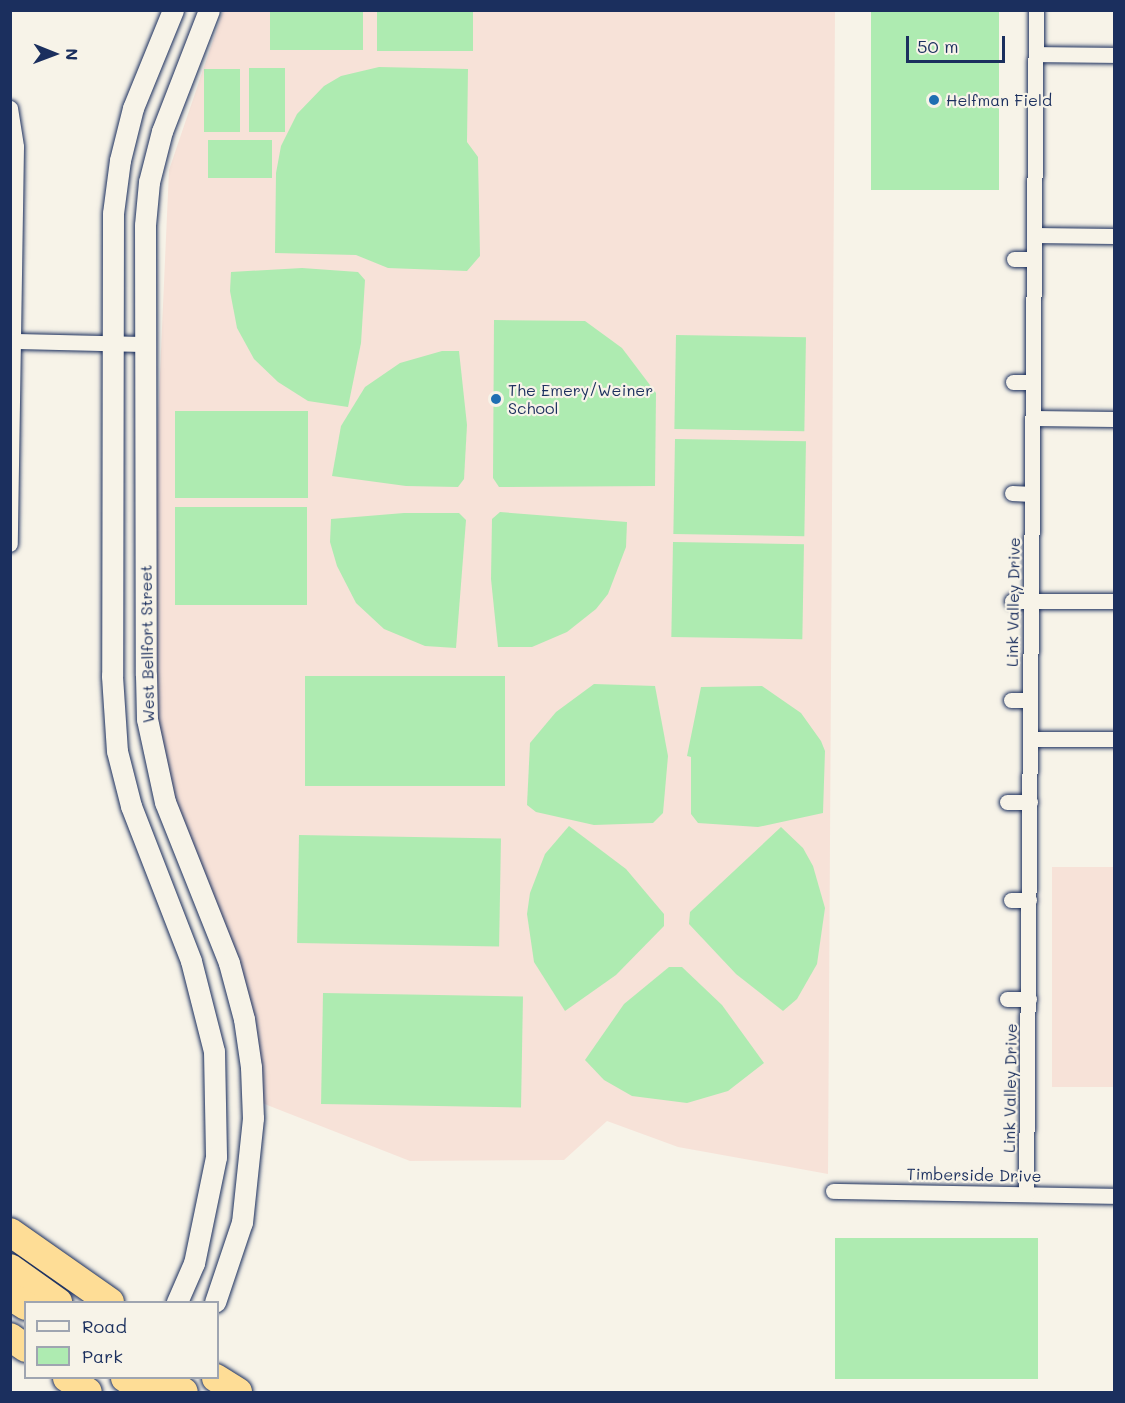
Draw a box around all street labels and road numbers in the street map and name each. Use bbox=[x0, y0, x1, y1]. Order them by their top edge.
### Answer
street label: Link Valley Drive bbox=[1002, 537, 1024, 667]
street label: West Bellfort Street bbox=[136, 565, 158, 723]
street label: Link Valley Drive bbox=[999, 1023, 1021, 1153]
street label: Timberside Drive bbox=[906, 1164, 1042, 1186]

